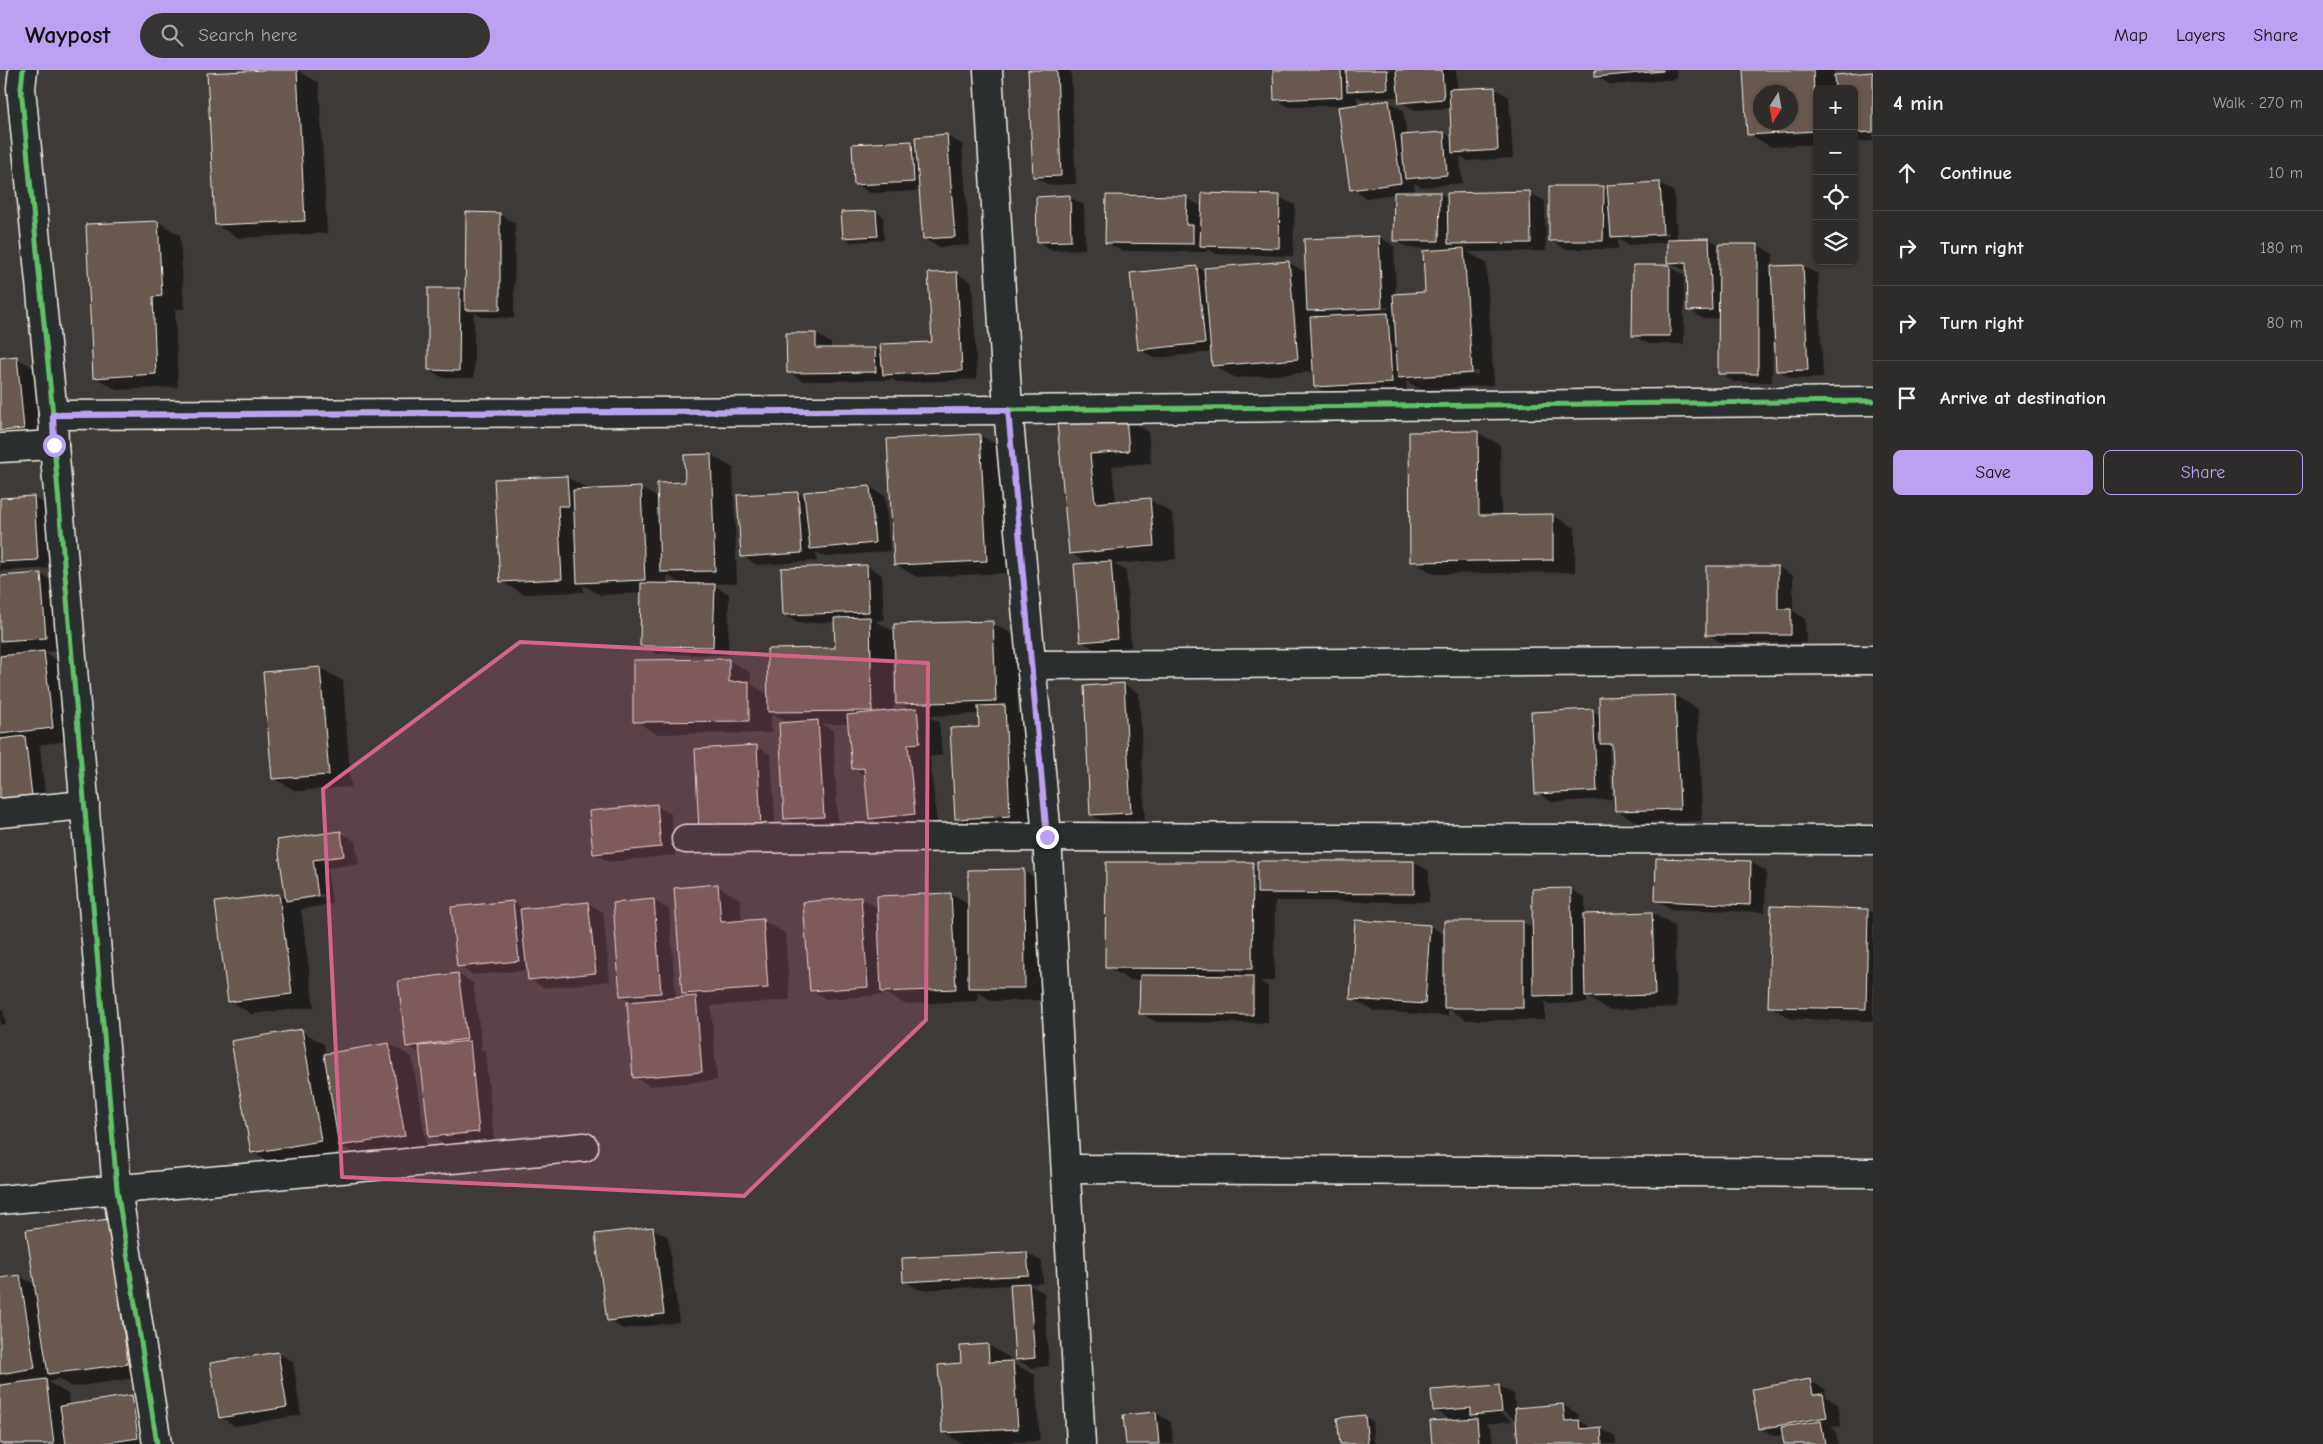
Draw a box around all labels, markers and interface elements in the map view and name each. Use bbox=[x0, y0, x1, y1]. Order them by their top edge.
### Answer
search box bbox=[140, 13, 490, 58]
text: Waypost bbox=[25, 21, 110, 49]
icon: search bbox=[158, 21, 186, 49]
text: Search here bbox=[198, 24, 297, 46]
text: Map bbox=[2114, 25, 2148, 46]
text: Layers bbox=[2176, 25, 2225, 46]
text: Share bbox=[2253, 25, 2298, 46]
north arrow bbox=[1753, 85, 1798, 130]
map controls bbox=[1813, 85, 1858, 265]
button: + bbox=[1813, 85, 1858, 130]
text: 4 min bbox=[1893, 91, 1944, 115]
text: Walk · 270 m bbox=[2213, 94, 2303, 112]
button: − bbox=[1813, 130, 1858, 175]
icon: ahead bbox=[1893, 159, 1921, 187]
text: Continue bbox=[1940, 162, 2012, 184]
text: 10 m bbox=[2268, 164, 2303, 182]
button: locate bbox=[1813, 175, 1858, 220]
button: layers bbox=[1813, 220, 1858, 265]
icon: right bbox=[1893, 234, 1921, 262]
text: Turn right bbox=[1940, 237, 2024, 259]
text: 180 m bbox=[2260, 239, 2303, 257]
icon: right bbox=[1893, 309, 1921, 337]
text: Turn right bbox=[1940, 312, 2024, 334]
text: 80 m bbox=[2266, 314, 2303, 332]
icon: arrive bbox=[1893, 384, 1921, 412]
text: Arrive at destination bbox=[1940, 387, 2106, 409]
route start bbox=[43, 434, 66, 457]
button: Save bbox=[1893, 450, 2093, 495]
button: Share bbox=[2103, 450, 2303, 495]
route end bbox=[1036, 826, 1059, 849]

